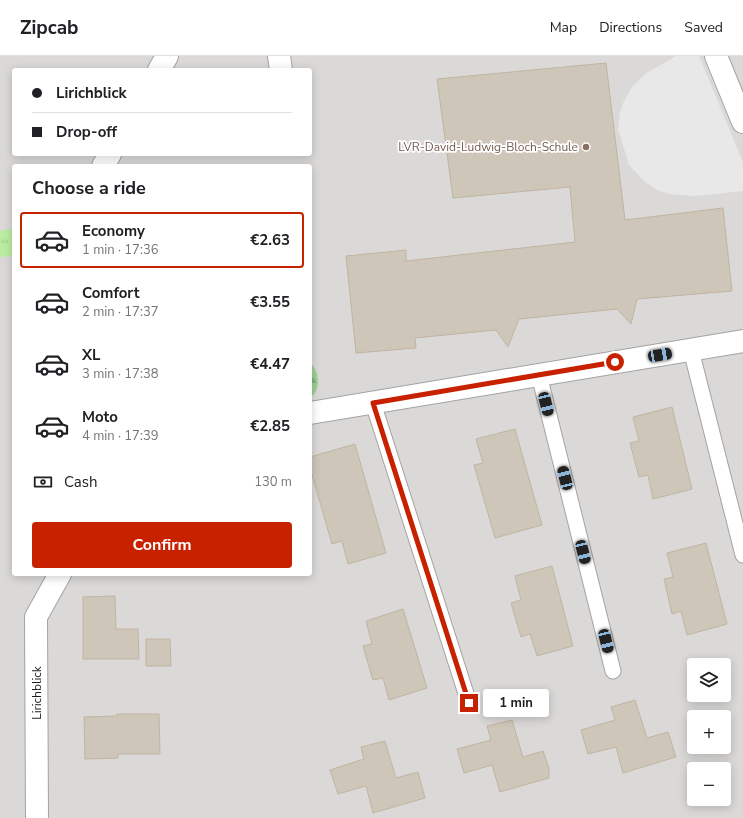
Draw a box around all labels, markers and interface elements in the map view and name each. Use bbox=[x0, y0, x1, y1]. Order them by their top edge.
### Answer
text: Zipcab bbox=[20, 15, 78, 41]
text: Map bbox=[550, 18, 577, 37]
text: Directions bbox=[599, 18, 662, 37]
text: Saved bbox=[684, 18, 723, 37]
text: Lirichblick bbox=[56, 83, 127, 103]
text: Drop-off bbox=[56, 122, 117, 142]
place label: LVR-David-Ludwig-Bloch-Schule bbox=[398, 139, 578, 155]
marker: LVR-David-Ludwig-Bloch-Schule bbox=[581, 142, 591, 152]
text: Choose a ride bbox=[32, 176, 146, 200]
text: Economy bbox=[82, 221, 145, 241]
icon: car bbox=[34, 222, 70, 258]
text: €2.63 bbox=[250, 230, 290, 250]
text: 1 min · 17:36 bbox=[82, 241, 158, 259]
text: Comfort bbox=[82, 283, 139, 303]
icon: car bbox=[34, 284, 70, 320]
text: €3.55 bbox=[250, 292, 290, 312]
text: 2 min · 17:37 bbox=[82, 303, 158, 321]
text: XL bbox=[82, 345, 101, 365]
icon: car bbox=[34, 346, 70, 382]
car bbox=[647, 347, 673, 363]
route start bbox=[606, 353, 624, 371]
text: €4.47 bbox=[250, 354, 290, 374]
text: 3 min · 17:38 bbox=[82, 365, 158, 383]
car bbox=[537, 391, 555, 417]
text: Moto bbox=[82, 407, 118, 427]
icon: car bbox=[34, 408, 70, 444]
text: €2.85 bbox=[250, 416, 290, 436]
text: 4 min · 17:39 bbox=[82, 427, 158, 445]
car bbox=[556, 465, 574, 491]
icon: cash bbox=[32, 471, 54, 493]
text: Cash bbox=[64, 472, 98, 492]
text: 130 m bbox=[254, 473, 292, 491]
button: Confirm bbox=[32, 522, 292, 568]
car bbox=[574, 539, 592, 565]
car bbox=[597, 628, 615, 654]
map controls bbox=[687, 658, 731, 806]
button: layers bbox=[687, 658, 731, 702]
street label: Lirichblick bbox=[29, 665, 45, 720]
callout: 1 min bbox=[483, 689, 549, 717]
route end bbox=[460, 694, 478, 712]
text: 1 min bbox=[499, 694, 533, 712]
button: + bbox=[687, 710, 731, 754]
button: − bbox=[687, 762, 731, 806]

